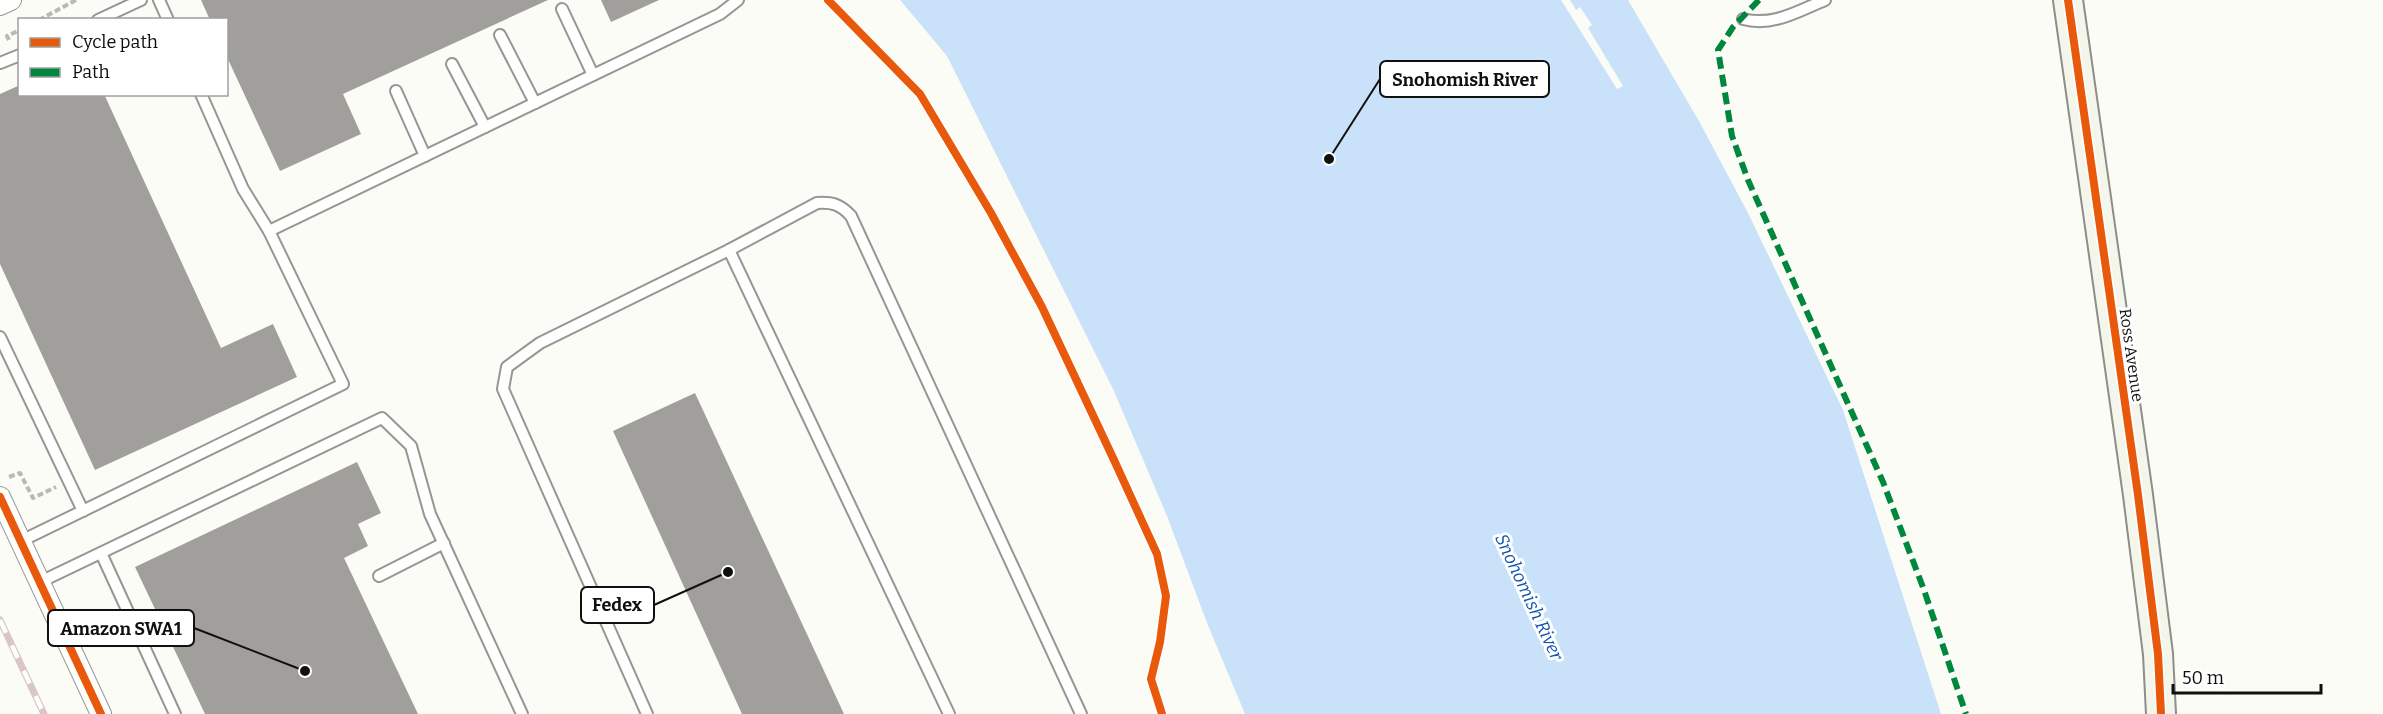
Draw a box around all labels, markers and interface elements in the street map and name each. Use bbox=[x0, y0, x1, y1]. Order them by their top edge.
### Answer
legend bbox=[18, 18, 228, 96]
text: Cycle path bbox=[72, 31, 158, 53]
text: Path bbox=[72, 61, 110, 83]
callout: Snohomish River bbox=[1380, 61, 1549, 97]
text: Snohomish River bbox=[1392, 69, 1538, 91]
street label: Ross Avenue bbox=[2116, 307, 2147, 403]
water label: Snohomish River bbox=[1490, 530, 1568, 664]
callout: Fedex bbox=[581, 587, 654, 623]
text: Fedex bbox=[592, 594, 643, 616]
callout: Amazon SWA1 bbox=[48, 610, 194, 646]
text: Amazon SWA1 bbox=[60, 618, 182, 640]
scale bar bbox=[2173, 657, 2322, 695]
text: 50 m bbox=[2182, 667, 2224, 689]

